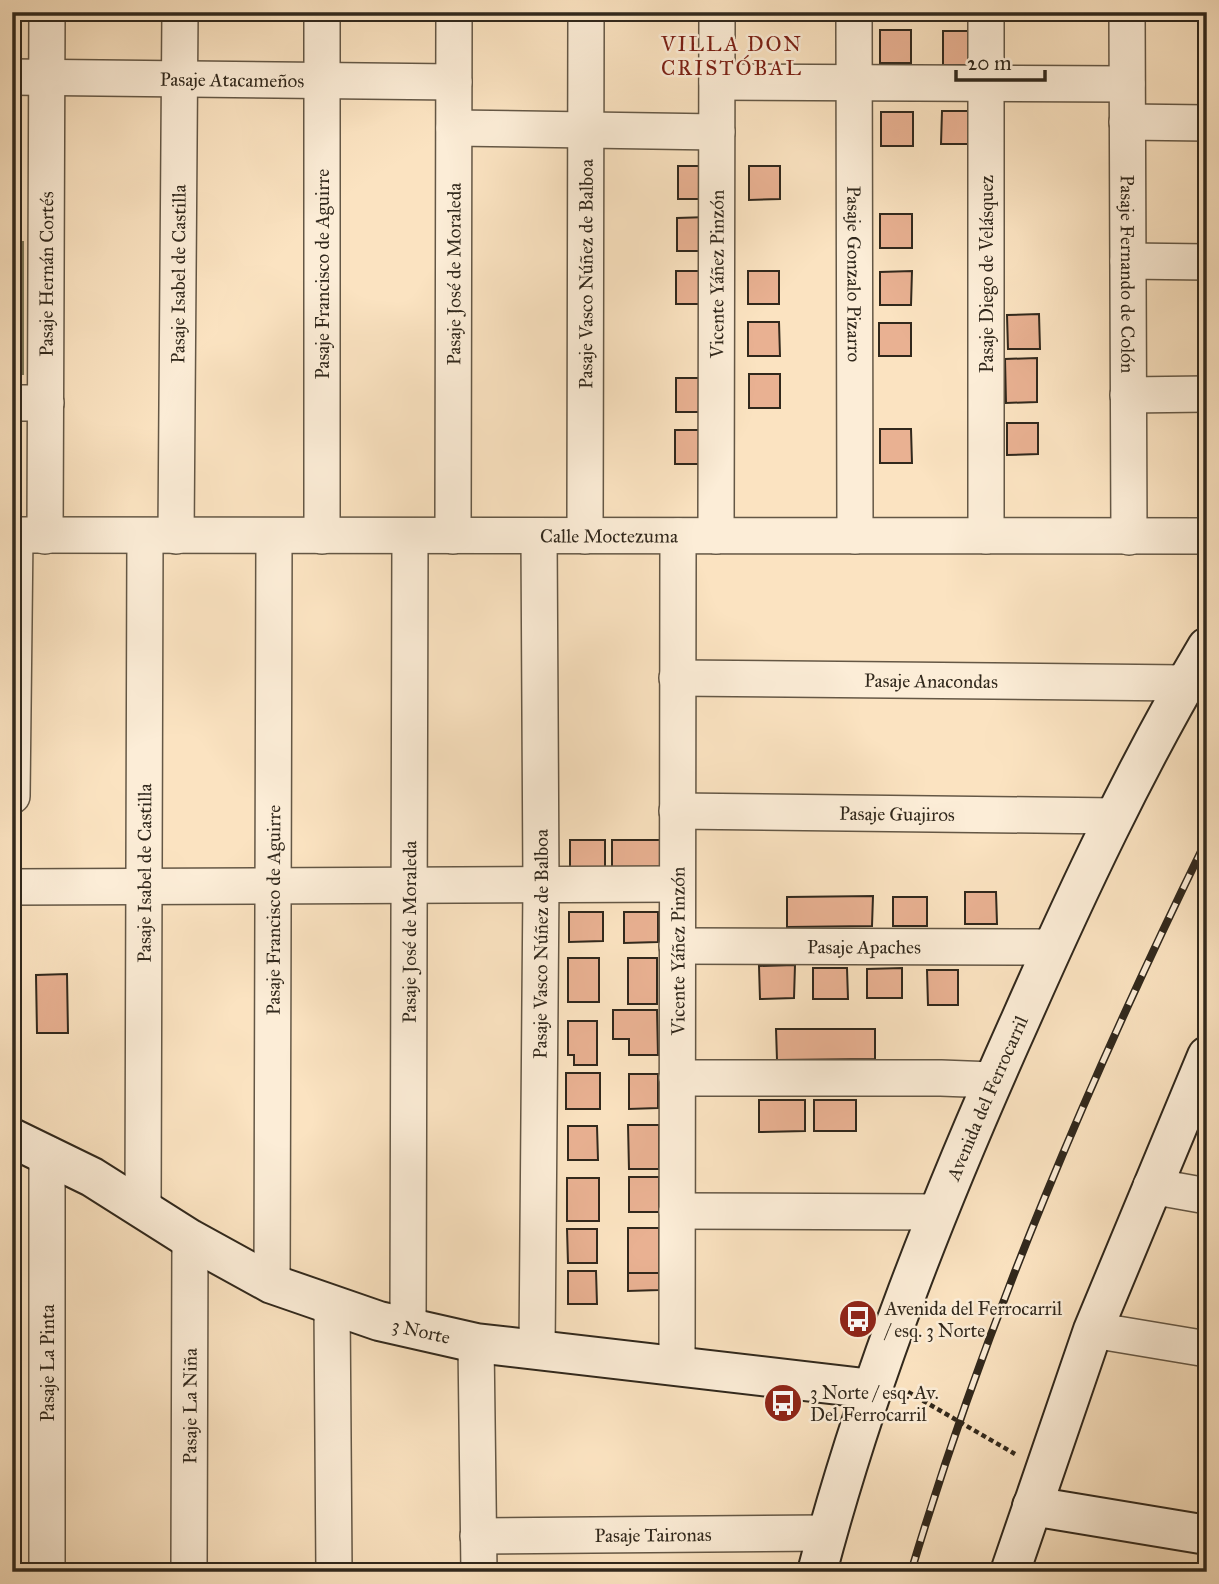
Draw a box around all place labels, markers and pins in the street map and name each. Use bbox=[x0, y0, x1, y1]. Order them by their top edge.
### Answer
place label: Avenida del Ferrocarril / esq. 3 Norte bbox=[883, 1297, 1063, 1343]
bus stop icon: Avenida del Ferrocarril / esq. 3 Norte bbox=[837, 1298, 879, 1340]
place label: 3 Norte / esq. Av. Del Ferrocarril bbox=[810, 1381, 939, 1426]
bus stop icon: 3 Norte / esq. Av. Del Ferrocarril bbox=[762, 1382, 804, 1424]

